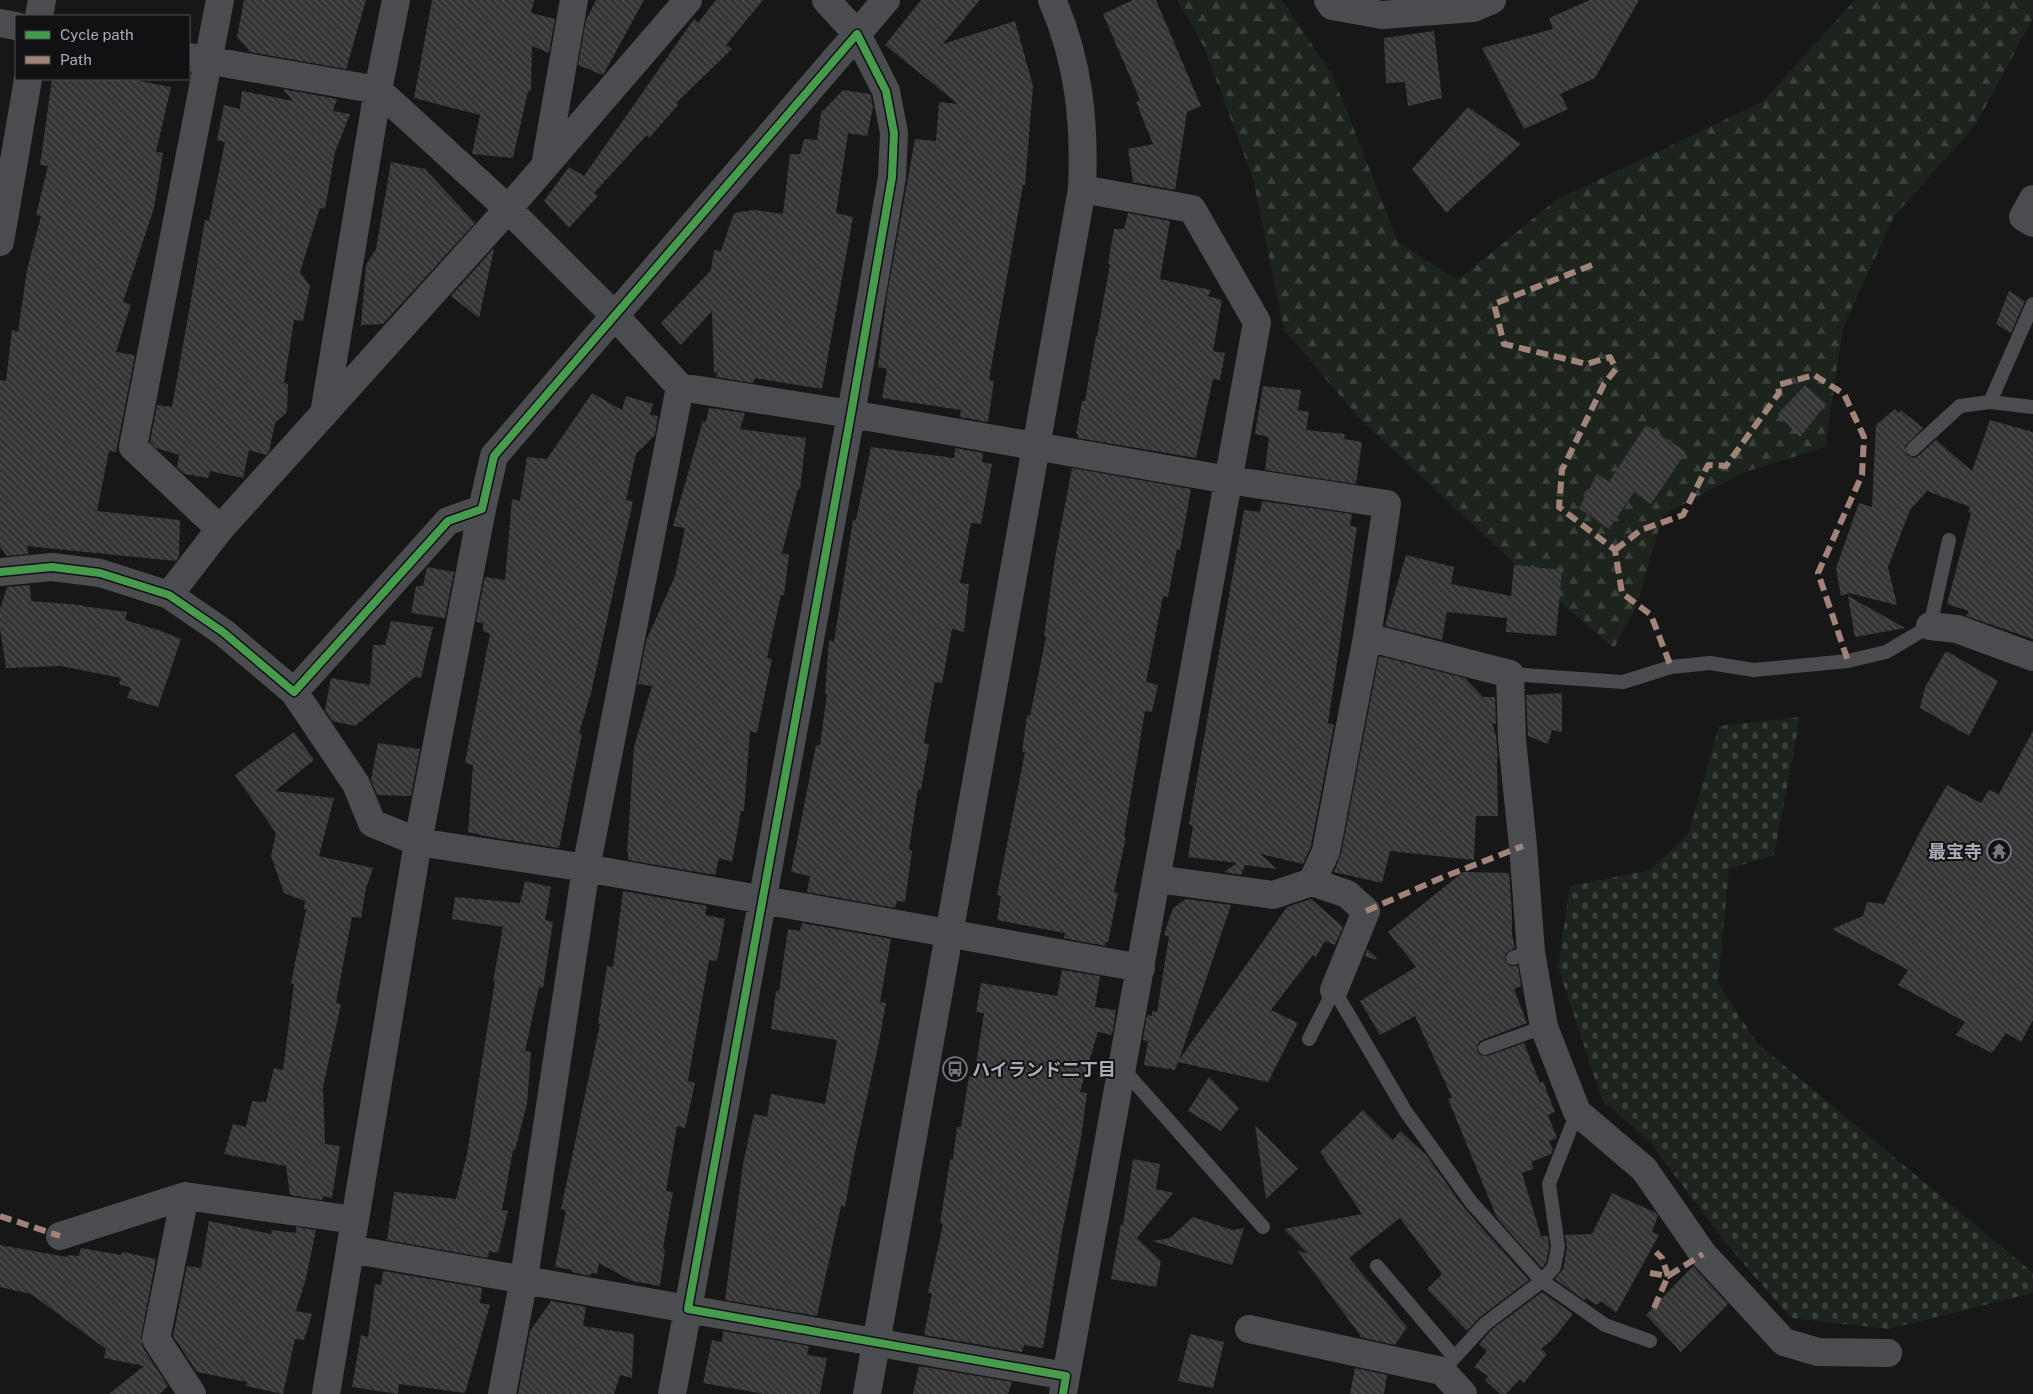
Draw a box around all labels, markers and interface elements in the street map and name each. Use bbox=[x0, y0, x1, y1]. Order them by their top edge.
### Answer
legend bbox=[15, 15, 190, 80]
text: Cycle path bbox=[60, 26, 134, 43]
text: Path bbox=[60, 51, 92, 68]
temple icon: 最宝寺 bbox=[1986, 838, 2012, 864]
place label: 最宝寺 bbox=[1928, 841, 1982, 862]
bus stop icon: ハイランド二丁目 bbox=[942, 1056, 968, 1082]
place label: ハイランド二丁目 bbox=[972, 1059, 1116, 1080]

